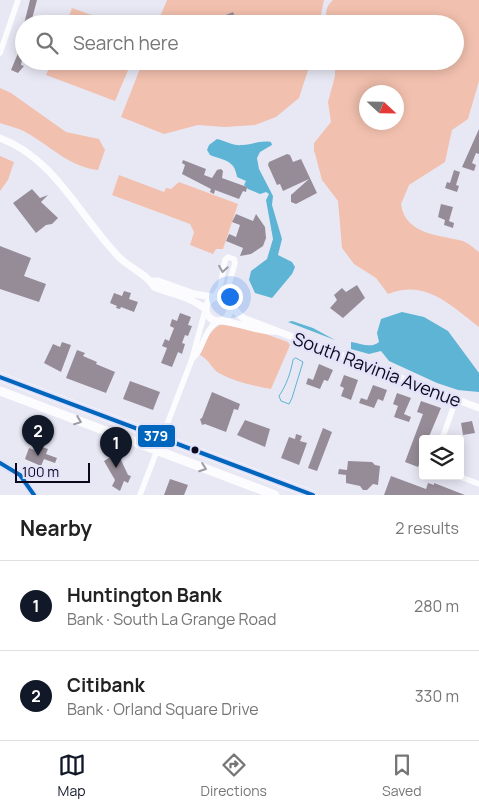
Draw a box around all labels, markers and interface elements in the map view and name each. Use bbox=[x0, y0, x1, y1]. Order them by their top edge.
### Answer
search box bbox=[15, 15, 464, 70]
icon: search bbox=[33, 29, 61, 57]
text: Search here bbox=[73, 30, 179, 56]
north arrow bbox=[359, 85, 404, 130]
one-way arrow bbox=[219, 265, 229, 274]
your location bbox=[217, 284, 243, 310]
street label: South Ravinia Avenue bbox=[290, 326, 465, 412]
pin: 2 bbox=[22, 415, 54, 456]
one-way arrow bbox=[74, 415, 82, 425]
line badge: 379 bbox=[137, 424, 176, 448]
text: 379 bbox=[144, 426, 168, 445]
pin: 1 bbox=[100, 427, 132, 468]
map controls bbox=[419, 435, 464, 480]
button: layers bbox=[419, 435, 464, 480]
unlabelled marker bbox=[190, 445, 200, 455]
scale bar bbox=[15, 460, 90, 483]
text: 100 m bbox=[22, 462, 59, 481]
one-way arrow bbox=[199, 462, 207, 472]
text: Nearby bbox=[20, 514, 92, 542]
text: 2 results bbox=[395, 517, 459, 539]
text: Huntington Bank bbox=[67, 582, 222, 608]
text: 1 bbox=[32, 595, 40, 617]
text: 280 m bbox=[414, 595, 459, 617]
text: Bank · South La Grange Road bbox=[67, 608, 276, 630]
text: Citibank bbox=[67, 672, 145, 698]
text: 2 bbox=[31, 685, 41, 707]
text: 330 m bbox=[415, 685, 459, 707]
text: Bank · Orland Square Drive bbox=[67, 698, 259, 720]
tab: Map bbox=[58, 751, 86, 800]
tab: Directions bbox=[201, 751, 267, 800]
tab: Saved bbox=[382, 751, 421, 800]

